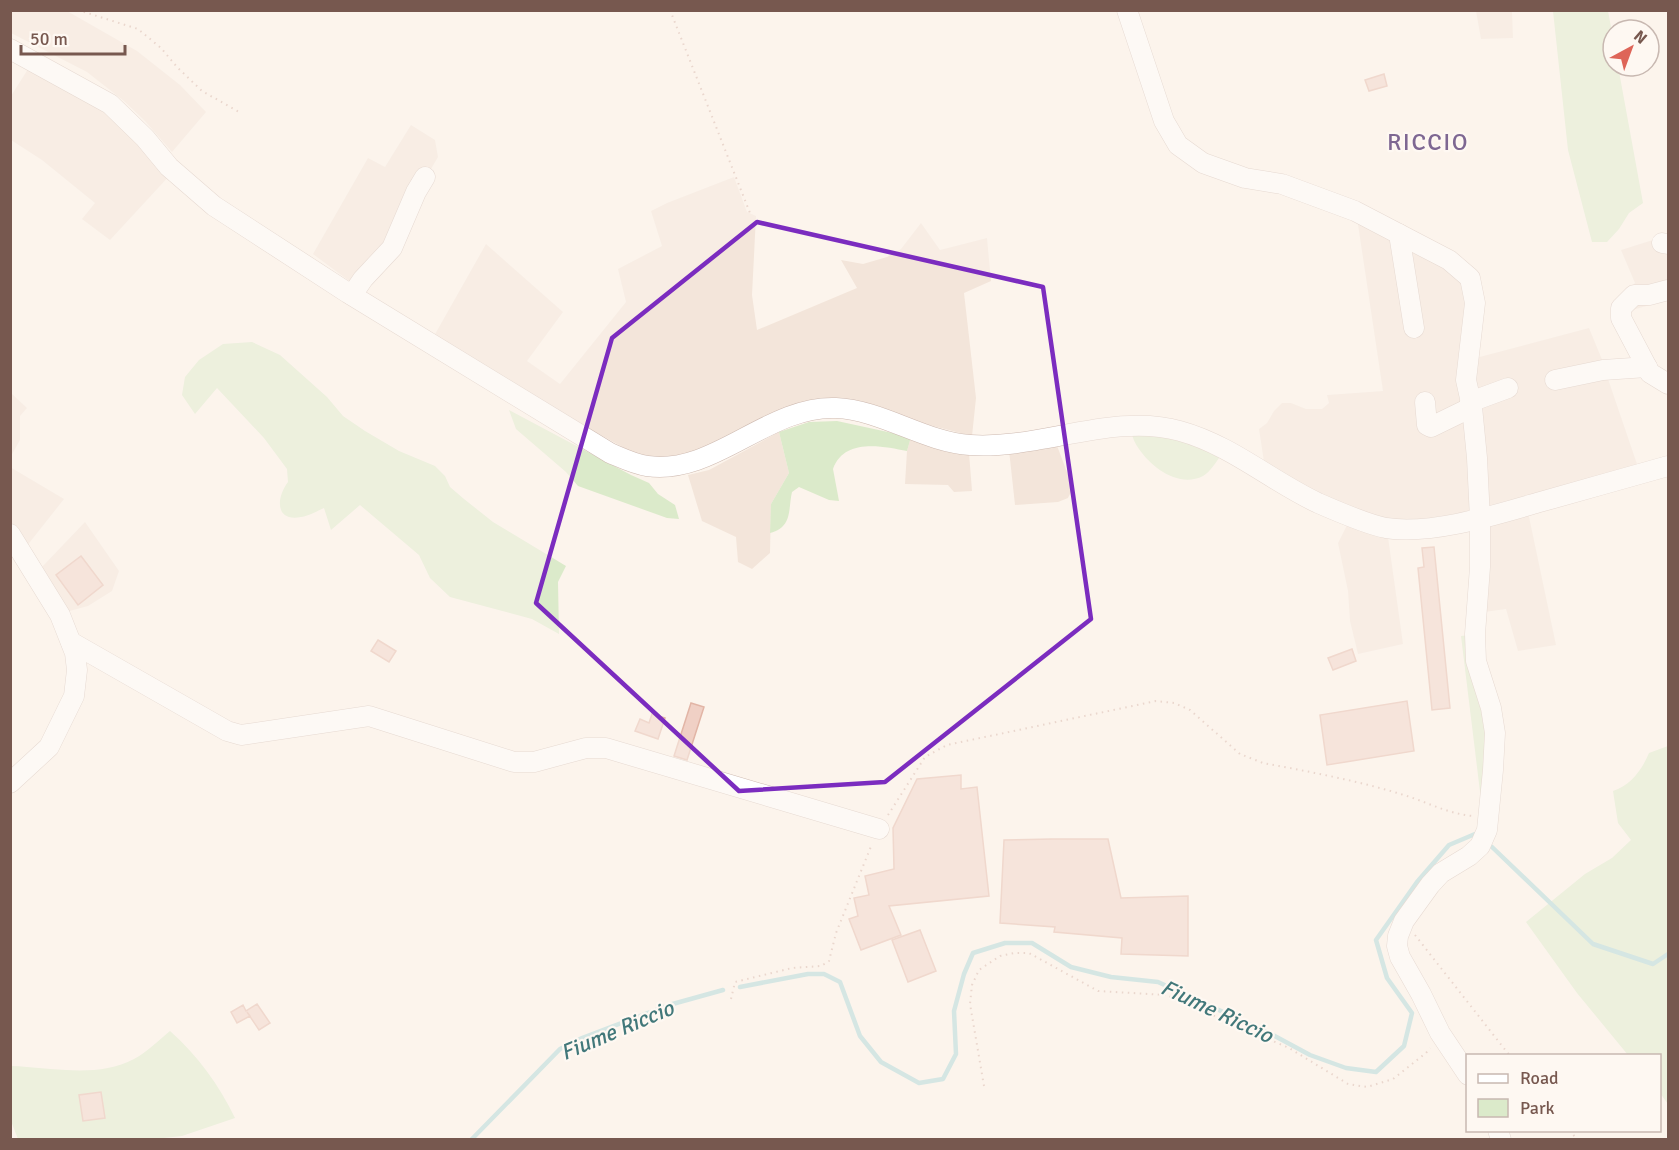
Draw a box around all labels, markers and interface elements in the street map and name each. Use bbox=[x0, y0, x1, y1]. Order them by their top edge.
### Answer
scale bar bbox=[21, 18, 124, 56]
north arrow bbox=[1601, 18, 1661, 78]
text: N bbox=[1629, 26, 1651, 49]
text: 50 m bbox=[30, 28, 68, 50]
district label: RICCIO bbox=[1387, 127, 1469, 157]
water label: Fiume Riccio bbox=[1157, 973, 1279, 1049]
water label: Fiume Riccio bbox=[556, 993, 679, 1066]
legend bbox=[1466, 1054, 1661, 1132]
text: Road bbox=[1520, 1067, 1559, 1089]
text: Park bbox=[1520, 1097, 1555, 1119]

